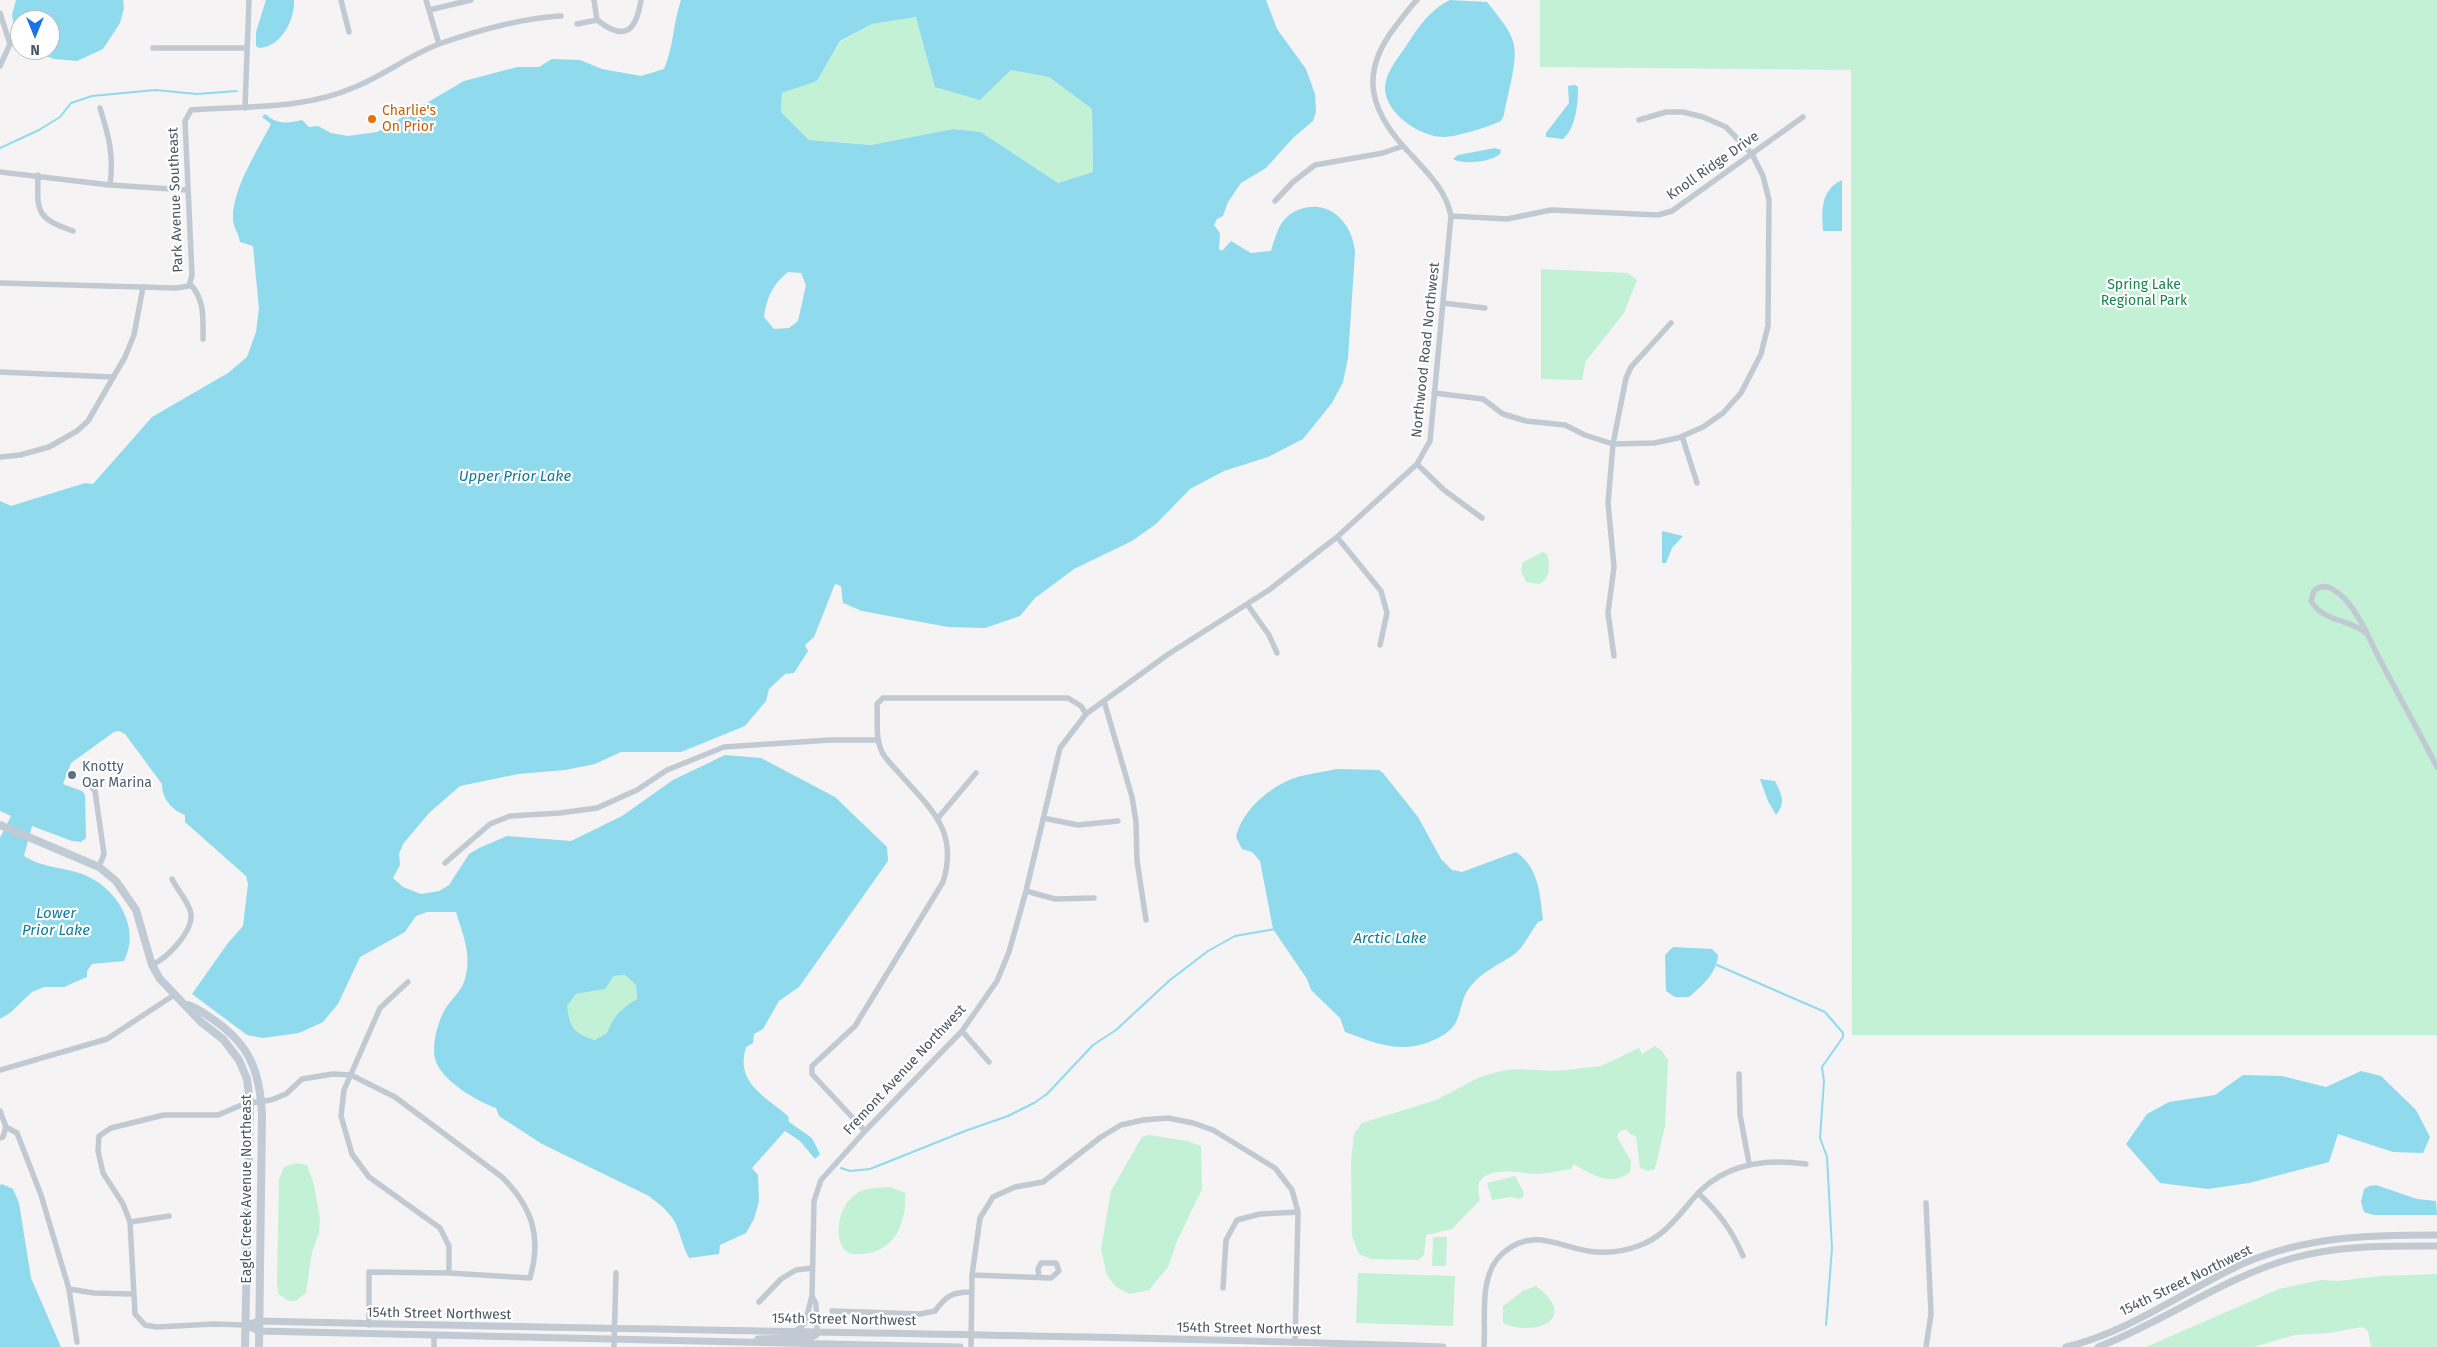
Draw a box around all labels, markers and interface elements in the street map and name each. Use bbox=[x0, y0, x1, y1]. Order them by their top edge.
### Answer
north arrow bbox=[10, 10, 60, 60]
text: N bbox=[30, 41, 40, 58]
place label: Charlie's On Prior bbox=[382, 103, 436, 136]
marker: Charlie's On Prior bbox=[366, 113, 378, 125]
street label: Park Avenue Southeast bbox=[165, 127, 187, 273]
street label: Knoll Ridge Drive bbox=[1664, 128, 1762, 204]
street label: Northwood Road Northwest bbox=[1408, 261, 1444, 439]
park label: Spring Lake Regional Park bbox=[2101, 277, 2187, 310]
water label: Upper Prior Lake bbox=[459, 468, 571, 486]
place label: Knotty Oar Marina bbox=[82, 759, 152, 792]
marker: Knotty Oar Marina bbox=[66, 769, 78, 781]
water label: Lower Prior Lake bbox=[22, 905, 90, 940]
water label: Arctic Lake bbox=[1354, 930, 1426, 948]
street label: Fremont Avenue Northwest bbox=[840, 1001, 970, 1139]
street label: Eagle Creek Avenue Northeast bbox=[239, 1094, 255, 1284]
street label: 154th Street Northwest bbox=[2117, 1242, 2255, 1320]
street label: 154th Street Northwest bbox=[366, 1304, 512, 1324]
street label: 154th Street Northwest bbox=[771, 1310, 917, 1330]
street label: 154th Street Northwest bbox=[1176, 1319, 1322, 1339]

